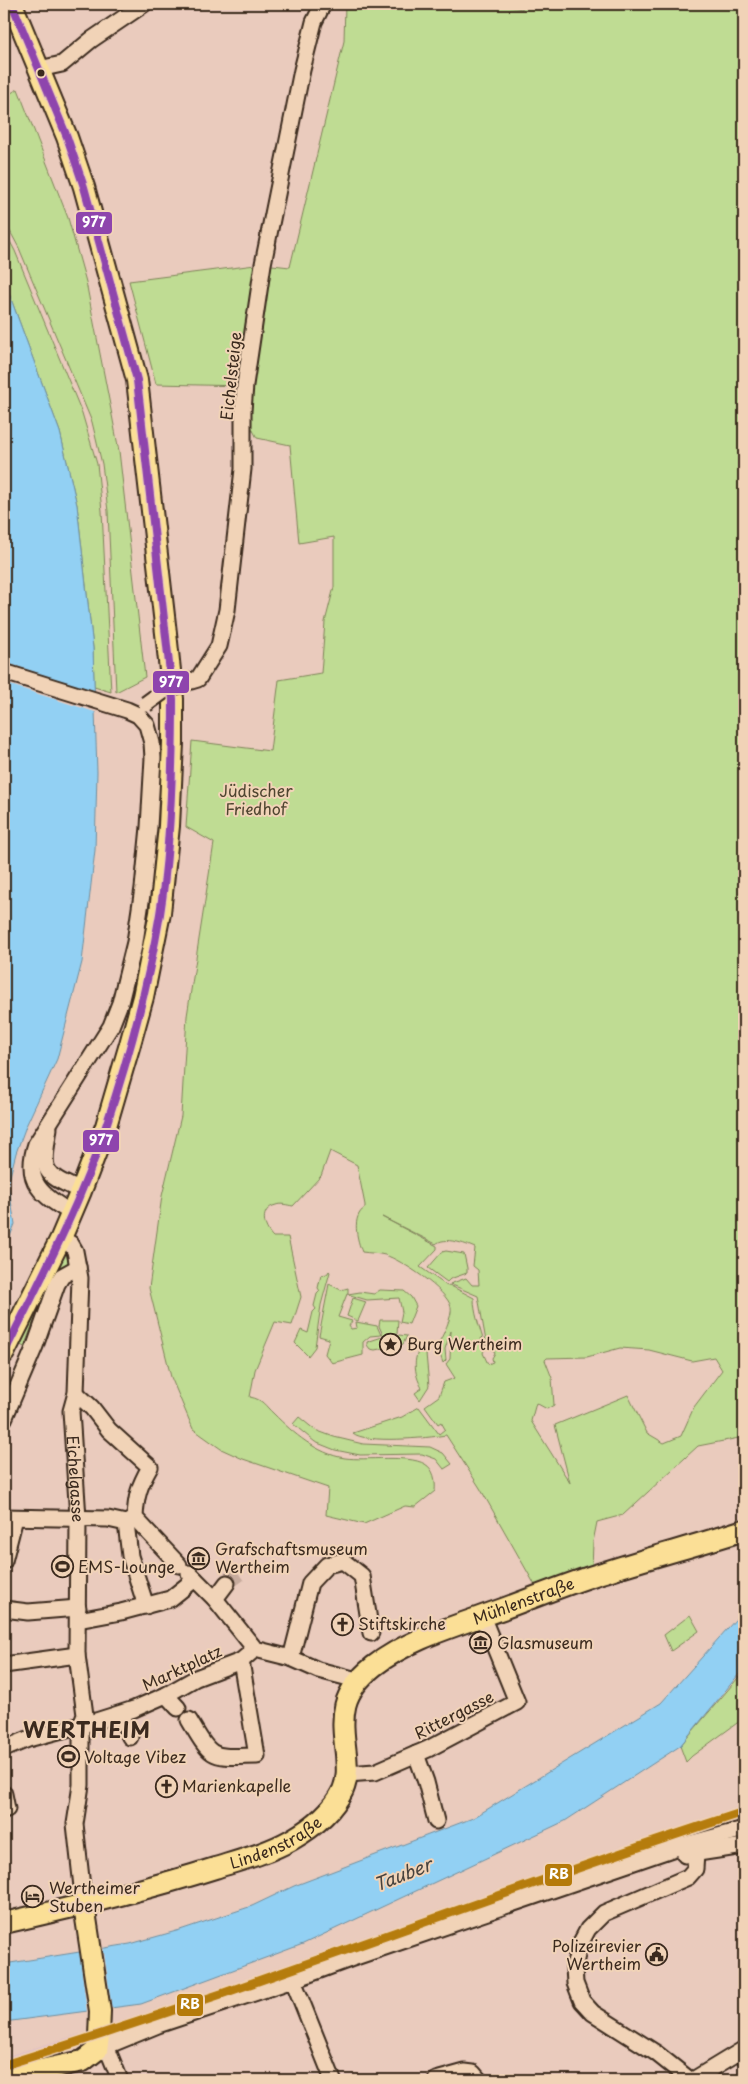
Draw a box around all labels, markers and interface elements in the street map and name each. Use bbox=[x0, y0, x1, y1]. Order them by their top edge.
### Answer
unlabelled marker bbox=[36, 68, 46, 78]
line badge: 977 bbox=[75, 211, 113, 235]
text: 977 bbox=[82, 211, 107, 232]
street label: Eichelsteige bbox=[213, 331, 247, 421]
line badge: 977 bbox=[152, 670, 190, 694]
text: 977 bbox=[159, 671, 184, 692]
park label: Jüdischer Friedhof bbox=[219, 778, 293, 820]
line badge: 977 bbox=[82, 1129, 120, 1153]
text: 977 bbox=[89, 1129, 114, 1150]
place label: Burg Wertheim bbox=[407, 1331, 522, 1355]
place icon: Burg Wertheim bbox=[379, 1332, 403, 1356]
street label: Eichelgasse bbox=[62, 1435, 91, 1522]
place label: Grafschaftsmuseum Wertheim bbox=[215, 1536, 368, 1578]
museum icon: Grafschaftsmuseum Wertheim bbox=[187, 1546, 211, 1570]
place label: EMS-Lounge bbox=[78, 1554, 175, 1578]
sports icon: EMS-Lounge bbox=[50, 1555, 74, 1579]
street label: Mühlenstraße bbox=[469, 1570, 577, 1630]
place label: Stiftskirche bbox=[358, 1611, 446, 1635]
church icon: Stiftskirche bbox=[330, 1612, 354, 1636]
place label: Glasmuseum bbox=[497, 1630, 593, 1654]
museum icon: Glasmuseum bbox=[469, 1631, 493, 1655]
street label: Marktplatz bbox=[138, 1638, 226, 1696]
street label: Rittergasse bbox=[410, 1684, 497, 1744]
district label: WERTHEIM bbox=[23, 1713, 151, 1745]
place label: Voltage Vibez bbox=[84, 1744, 187, 1768]
sports icon: Voltage Vibez bbox=[56, 1745, 80, 1769]
place label: Marienkapelle bbox=[182, 1773, 292, 1797]
church icon: Marienkapelle bbox=[154, 1774, 178, 1798]
street label: Lindenstraße bbox=[226, 1810, 326, 1874]
water label: Tauber bbox=[370, 1849, 438, 1897]
line badge: RB bbox=[544, 1863, 573, 1887]
text: RB bbox=[549, 1863, 569, 1884]
place label: Wertheimer Stuben bbox=[49, 1875, 141, 1917]
hotel icon: Wertheimer Stuben bbox=[21, 1885, 45, 1909]
place label: Polizeirevier Wertheim bbox=[552, 1933, 642, 1975]
public building icon: Polizeirevier Wertheim bbox=[645, 1943, 669, 1967]
line badge: RB bbox=[176, 1993, 204, 2017]
text: RB bbox=[180, 1993, 200, 2014]

